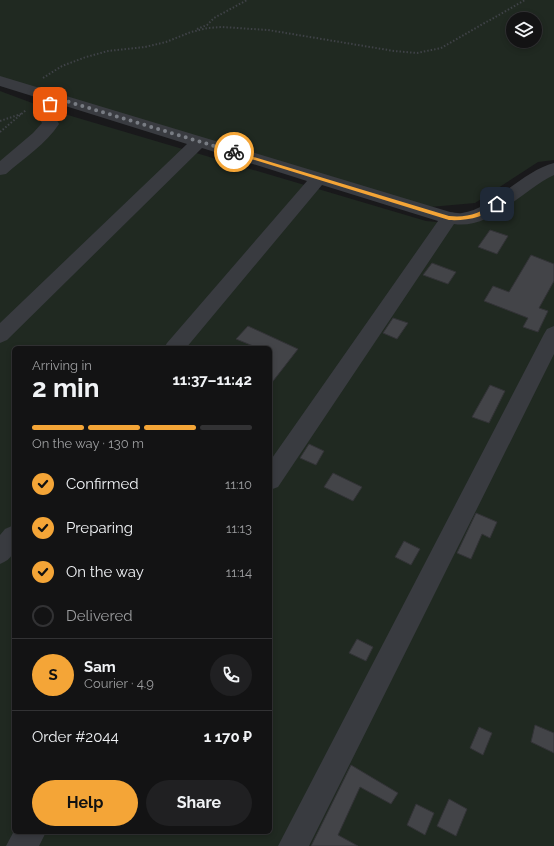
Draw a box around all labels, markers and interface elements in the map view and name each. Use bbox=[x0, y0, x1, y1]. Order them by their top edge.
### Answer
map controls bbox=[506, 12, 542, 48]
button: layers bbox=[506, 12, 542, 48]
pin bbox=[33, 87, 67, 121]
icon: bag bbox=[39, 93, 61, 115]
courier bbox=[214, 132, 254, 172]
icon: bike bbox=[223, 141, 245, 163]
pin bbox=[480, 187, 514, 221]
icon: home bbox=[486, 193, 508, 215]
text: Arriving in bbox=[32, 358, 92, 373]
text: 11:37–11:42 bbox=[172, 371, 252, 389]
text: 2 min bbox=[32, 373, 99, 403]
text: On the way · 130 m bbox=[32, 436, 144, 451]
icon: check bbox=[32, 473, 54, 495]
text: Confirmed bbox=[66, 475, 139, 493]
text: 11:10 bbox=[225, 477, 252, 492]
icon: check bbox=[32, 517, 54, 539]
text: Preparing bbox=[66, 519, 133, 537]
text: 11:13 bbox=[226, 521, 252, 536]
icon: check bbox=[32, 561, 54, 583]
text: On the way bbox=[66, 563, 144, 581]
text: 11:14 bbox=[226, 565, 252, 580]
text: Delivered bbox=[66, 607, 133, 625]
button: phone bbox=[210, 654, 252, 696]
text: Sam bbox=[84, 658, 116, 676]
text: S bbox=[48, 666, 58, 684]
text: Courier · 4.9 bbox=[84, 676, 154, 691]
text: Order #2044 bbox=[32, 728, 119, 746]
text: 1 170 ₽ bbox=[204, 728, 252, 746]
button: Help bbox=[32, 780, 138, 826]
button: Share bbox=[146, 780, 252, 826]

